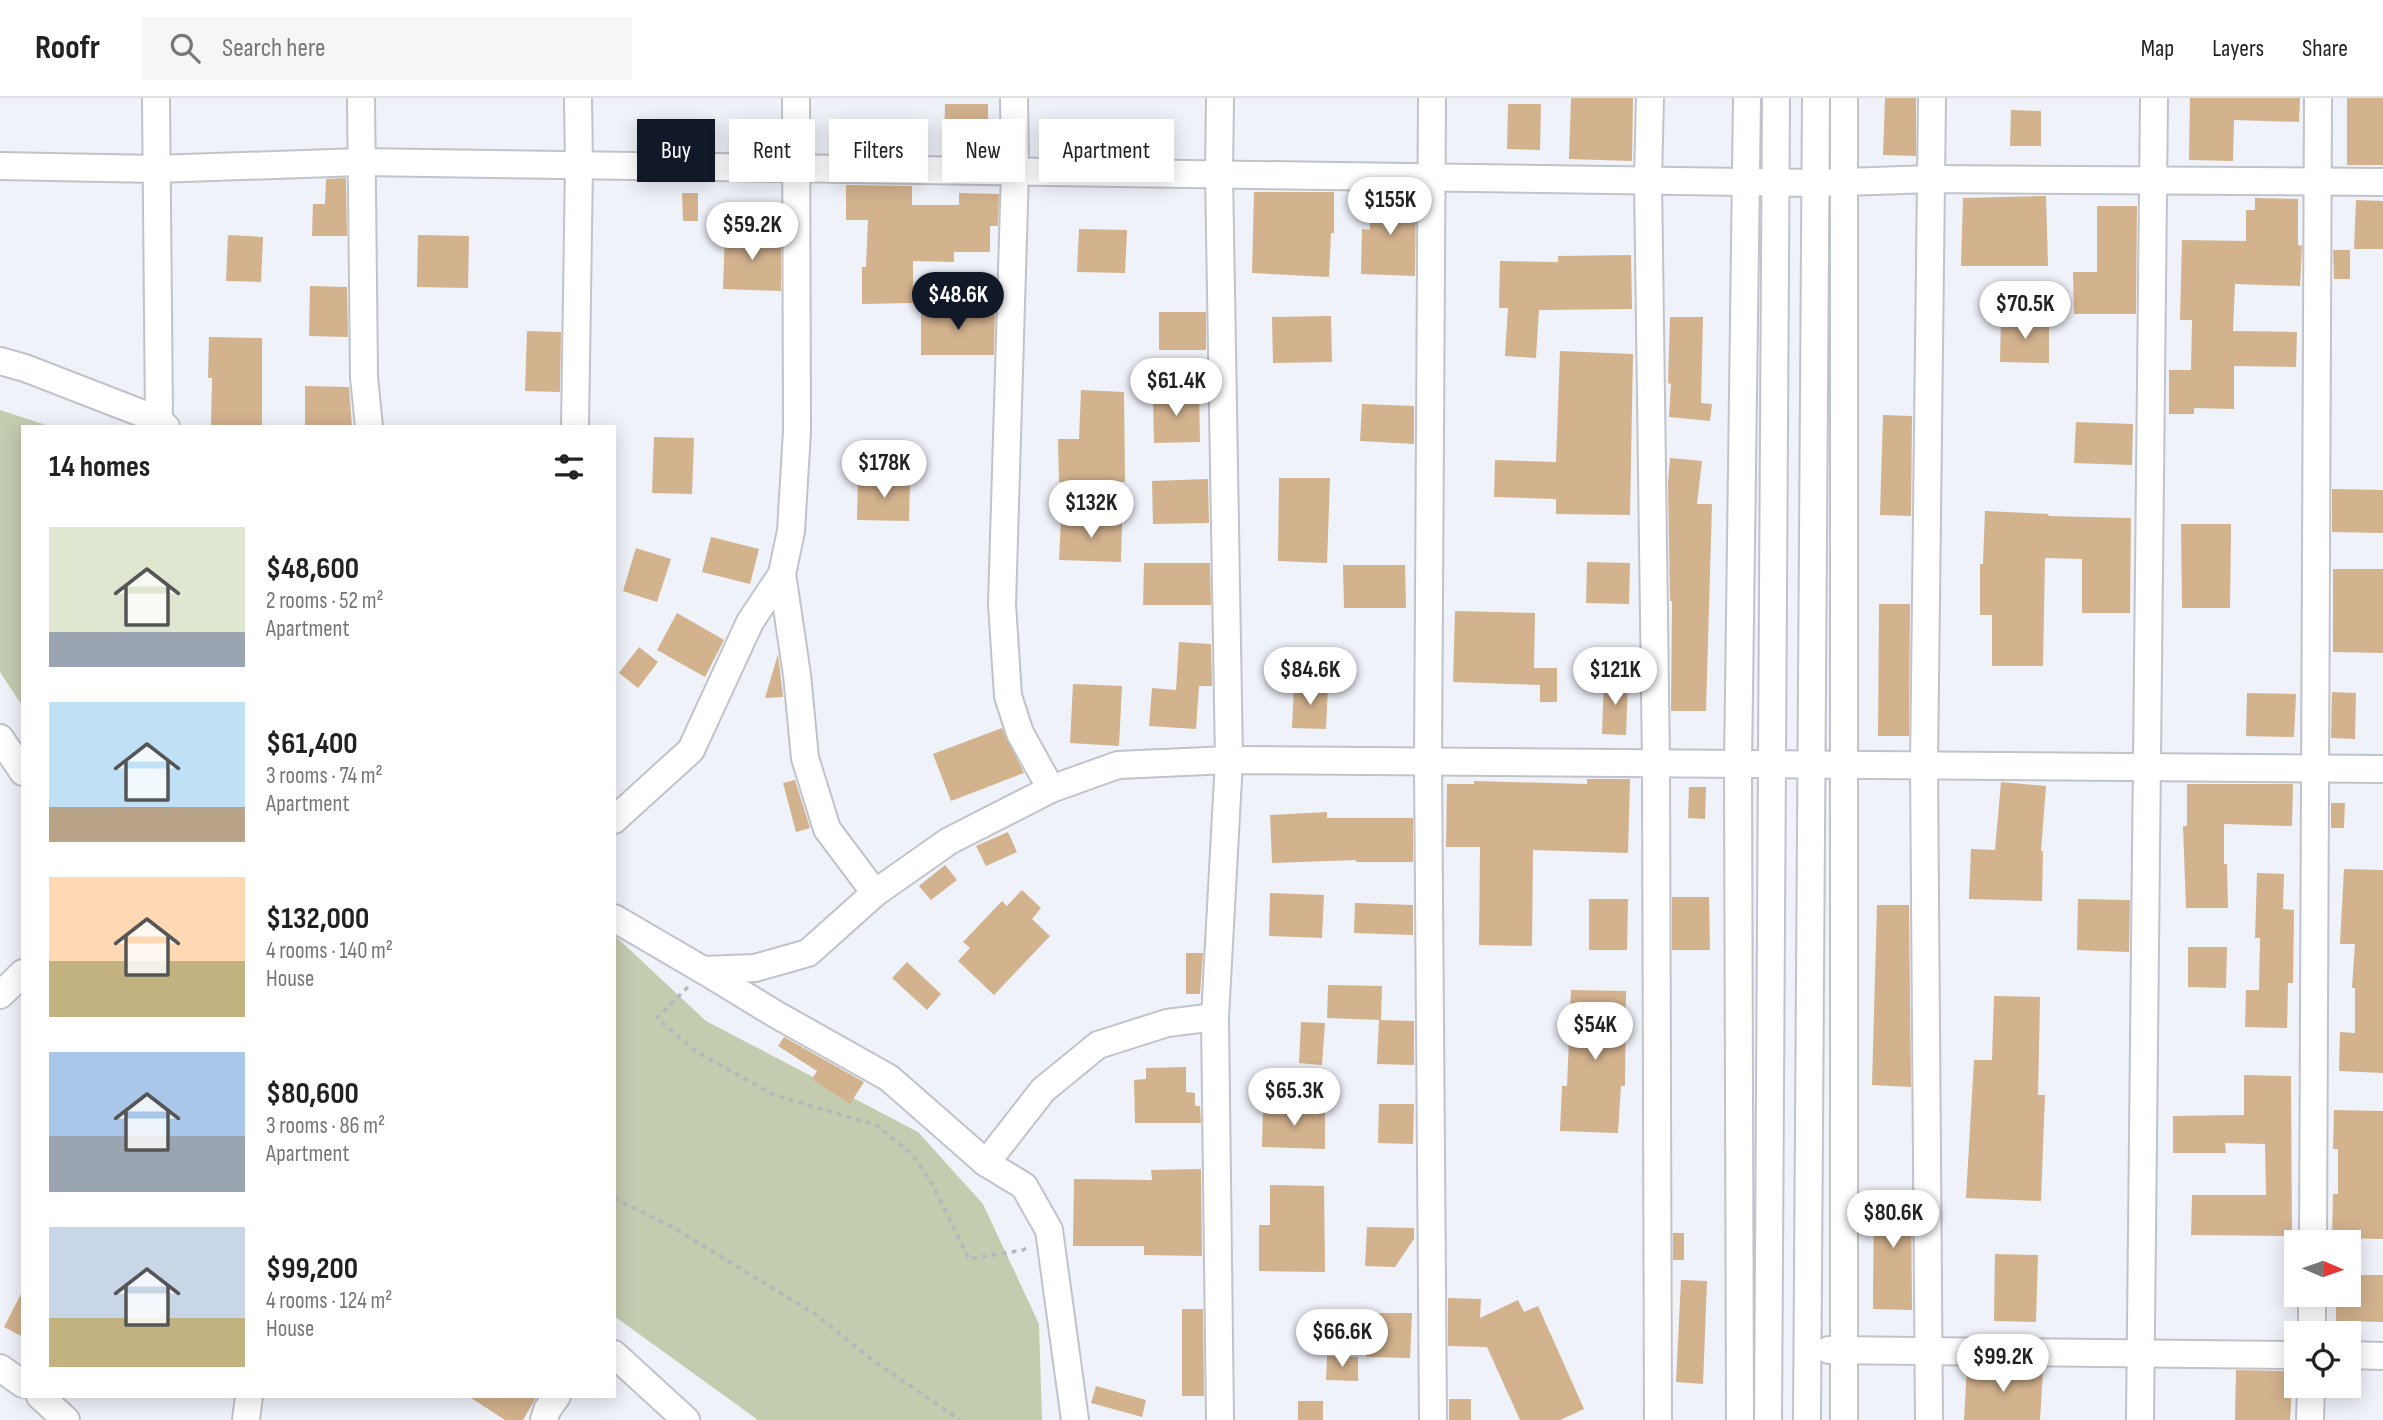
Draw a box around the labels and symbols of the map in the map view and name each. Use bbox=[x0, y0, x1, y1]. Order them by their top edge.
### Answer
pin: $155K bbox=[1341, 178, 1439, 237]
pin: $59.2K bbox=[695, 202, 809, 262]
pin: $48.6K bbox=[901, 272, 1015, 332]
pin: $70.5K bbox=[1968, 282, 2082, 341]
pin: $61.4K bbox=[1119, 358, 1233, 418]
pin: $178K bbox=[835, 440, 933, 500]
pin: $132K bbox=[1042, 480, 1140, 540]
pin: $84.6K bbox=[1253, 648, 1367, 707]
pin: $121K bbox=[1566, 648, 1664, 707]
pin: $54K bbox=[1554, 1002, 1636, 1062]
pin: $65.3K bbox=[1237, 1068, 1351, 1128]
pin: $80.6K bbox=[1836, 1190, 1950, 1250]
north arrow bbox=[2284, 1230, 2361, 1307]
pin: $66.6K bbox=[1285, 1310, 1399, 1369]
pin: $99.2K bbox=[1946, 1334, 2060, 1394]

